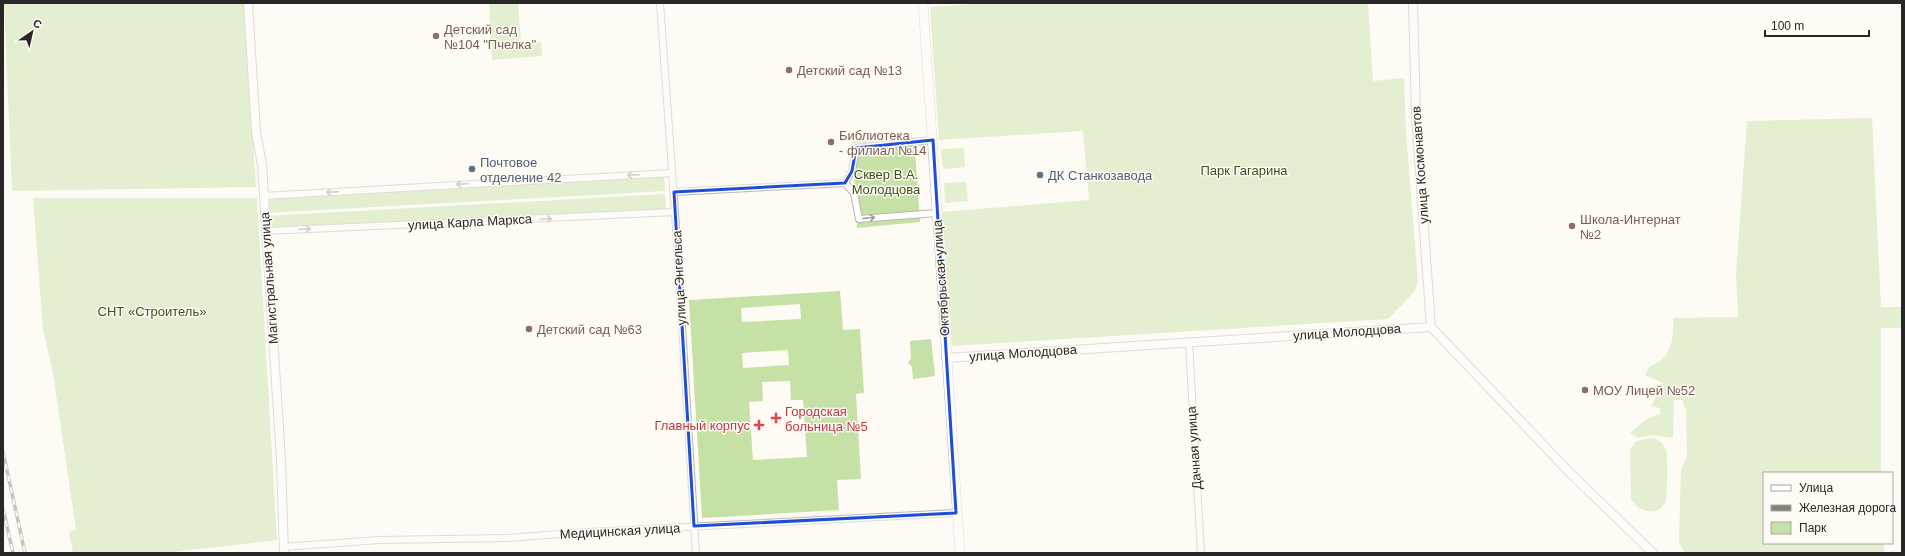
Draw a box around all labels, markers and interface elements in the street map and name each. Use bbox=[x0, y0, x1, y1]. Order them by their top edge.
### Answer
north arrow bbox=[12, 12, 52, 52]
scale bar bbox=[1765, 12, 1869, 38]
text: С bbox=[31, 17, 44, 31]
text: 100 m bbox=[1771, 19, 1804, 33]
place label: Детский сад №104 "Пчелка" bbox=[444, 22, 537, 52]
marker: Детский сад №104 "Пчелка" bbox=[431, 31, 441, 41]
place label: Детский сад №13 bbox=[797, 63, 902, 78]
marker: Детский сад №13 bbox=[784, 65, 794, 75]
street label: улица Космонавтов bbox=[1408, 106, 1432, 224]
place label: Библиотека - филиал №14 bbox=[839, 128, 927, 158]
marker: Библиотека - филиал №14 bbox=[826, 137, 836, 147]
place label: Почтовое отделение 42 bbox=[480, 155, 561, 185]
park label: Парк Гагарина bbox=[1200, 163, 1288, 178]
marker: Почтовое отделение 42 bbox=[467, 164, 477, 174]
park label: Сквер В.А. Молодцова bbox=[852, 167, 921, 197]
place label: ДК Станкозавода bbox=[1048, 168, 1153, 183]
marker: ДК Станкозавода bbox=[1035, 170, 1045, 180]
one-way arrow bbox=[627, 171, 640, 178]
one-way arrow bbox=[456, 181, 469, 188]
one-way arrow bbox=[326, 188, 339, 195]
street label: Магистральная улица bbox=[257, 211, 281, 345]
street label: улица Карла Маркса bbox=[408, 211, 533, 233]
place label: Школа-Интернат №2 bbox=[1580, 212, 1681, 242]
one-way arrow bbox=[862, 214, 875, 222]
one-way arrow bbox=[539, 215, 552, 222]
street label: Октябрьская улица bbox=[929, 219, 953, 337]
marker: Школа-Интернат №2 bbox=[1567, 221, 1577, 231]
one-way arrow bbox=[298, 225, 311, 233]
street label: улица Энгельса bbox=[669, 229, 689, 326]
park label: СНТ «Строитель» bbox=[98, 304, 206, 319]
street label: улица Молодцова bbox=[1293, 321, 1402, 343]
place label: Детский сад №63 bbox=[537, 322, 642, 337]
marker: Детский сад №63 bbox=[524, 324, 534, 334]
street label: улица Молодцова bbox=[969, 342, 1078, 364]
place label: МОУ Лицей №52 bbox=[1593, 383, 1695, 398]
marker: МОУ Лицей №52 bbox=[1580, 385, 1590, 395]
place label: Городская больница №5 bbox=[785, 404, 868, 434]
street label: Дачная улица bbox=[1184, 405, 1204, 490]
marker: Городская больница №5 bbox=[770, 412, 782, 424]
place label: Главный корпус bbox=[654, 418, 750, 433]
marker: Главный корпус bbox=[753, 419, 765, 431]
legend bbox=[1763, 472, 1893, 544]
text: Улица bbox=[1799, 481, 1833, 495]
text: Железная дорога bbox=[1799, 501, 1896, 515]
street label: Медицинская улица bbox=[559, 520, 681, 542]
text: Парк bbox=[1799, 521, 1827, 535]

